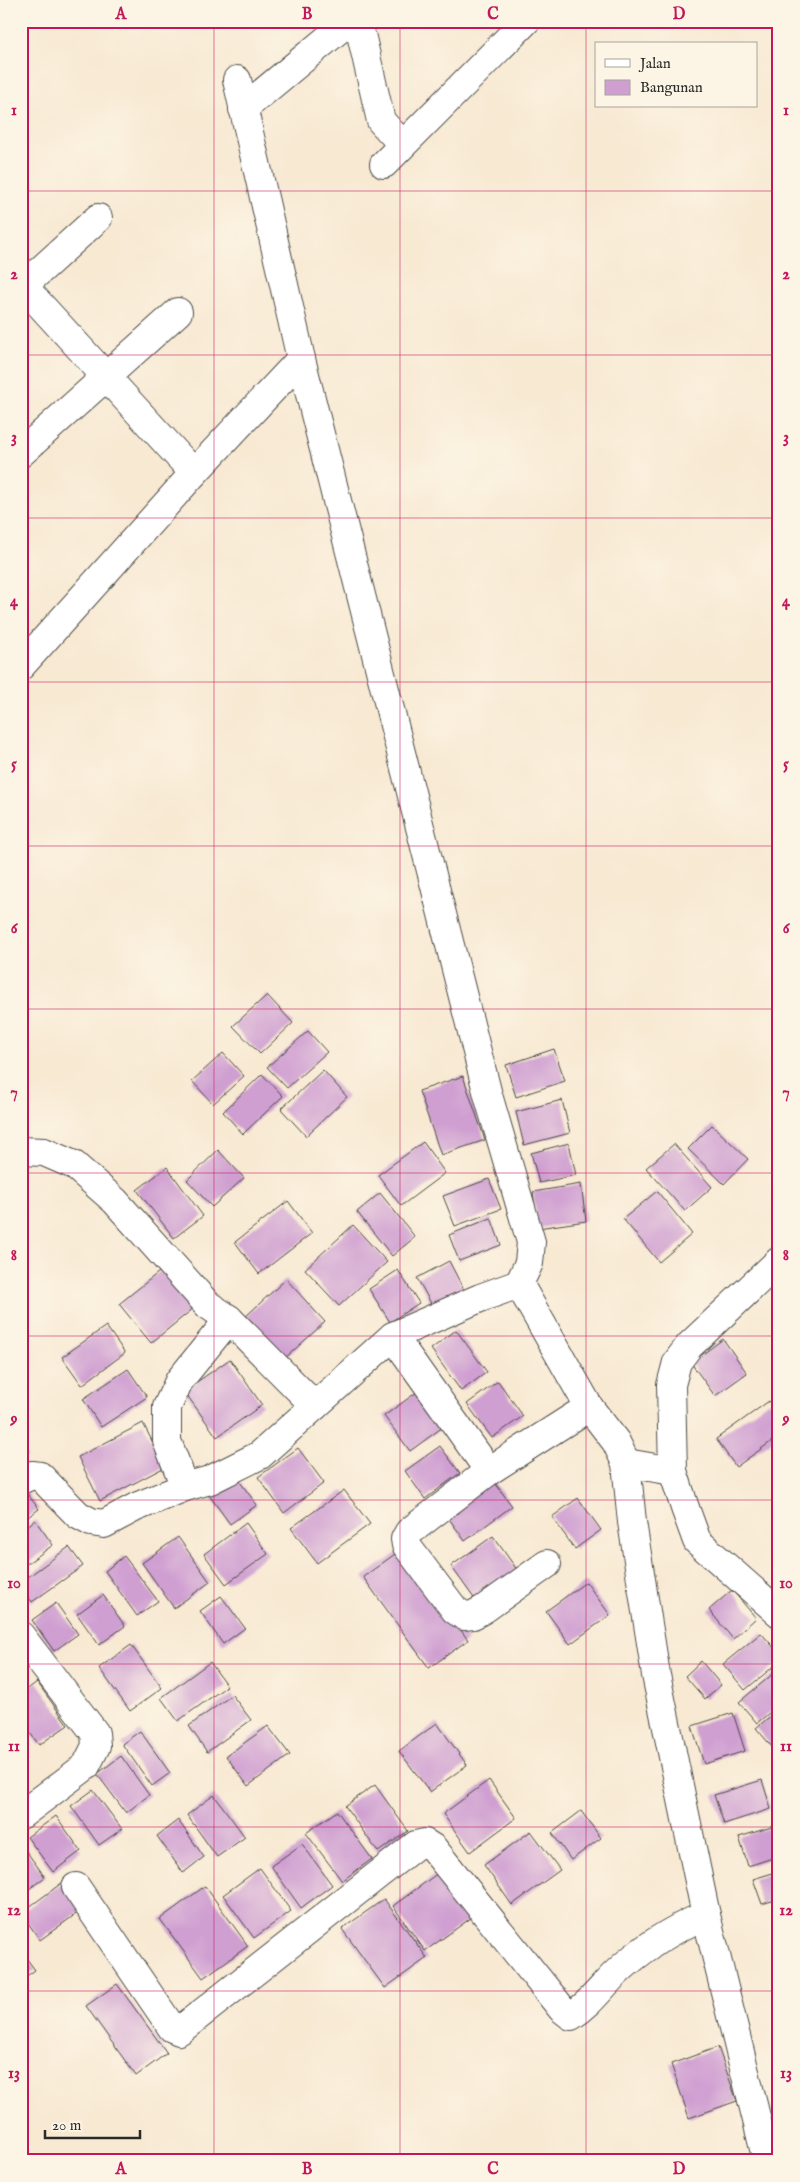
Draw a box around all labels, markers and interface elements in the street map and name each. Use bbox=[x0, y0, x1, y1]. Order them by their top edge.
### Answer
text: A bbox=[115, 5, 128, 25]
text: B bbox=[302, 5, 313, 25]
text: C bbox=[487, 5, 499, 25]
text: D bbox=[673, 5, 686, 25]
legend bbox=[595, 42, 758, 108]
text: Jalan bbox=[638, 54, 671, 73]
text: Bangunan bbox=[640, 78, 703, 97]
text: 1 bbox=[11, 101, 17, 121]
text: 1 bbox=[783, 101, 789, 121]
text: 2 bbox=[10, 265, 18, 285]
text: 2 bbox=[782, 265, 790, 285]
text: 3 bbox=[11, 428, 17, 448]
text: 3 bbox=[783, 428, 789, 448]
text: 4 bbox=[10, 592, 19, 612]
text: 4 bbox=[782, 592, 791, 612]
text: 5 bbox=[11, 755, 17, 775]
text: 5 bbox=[783, 755, 789, 775]
text: 6 bbox=[11, 919, 19, 939]
text: 6 bbox=[783, 919, 791, 939]
text: 7 bbox=[10, 1083, 18, 1103]
text: 7 bbox=[782, 1083, 790, 1103]
text: 8 bbox=[11, 1246, 17, 1266]
text: 8 bbox=[783, 1246, 789, 1266]
text: 9 bbox=[10, 1410, 18, 1430]
text: 9 bbox=[782, 1410, 790, 1430]
text: 10 bbox=[7, 1574, 21, 1594]
text: 10 bbox=[779, 1574, 793, 1594]
text: 11 bbox=[8, 1737, 20, 1757]
text: 11 bbox=[780, 1737, 792, 1757]
text: 12 bbox=[7, 1901, 21, 1921]
text: 12 bbox=[779, 1901, 793, 1921]
text: 13 bbox=[8, 2064, 20, 2084]
text: 13 bbox=[780, 2064, 792, 2084]
scale bar bbox=[45, 2107, 140, 2139]
text: 20 m bbox=[52, 2116, 82, 2135]
text: A bbox=[115, 2160, 128, 2180]
text: B bbox=[302, 2160, 313, 2180]
text: C bbox=[487, 2160, 499, 2180]
text: D bbox=[673, 2160, 686, 2180]

